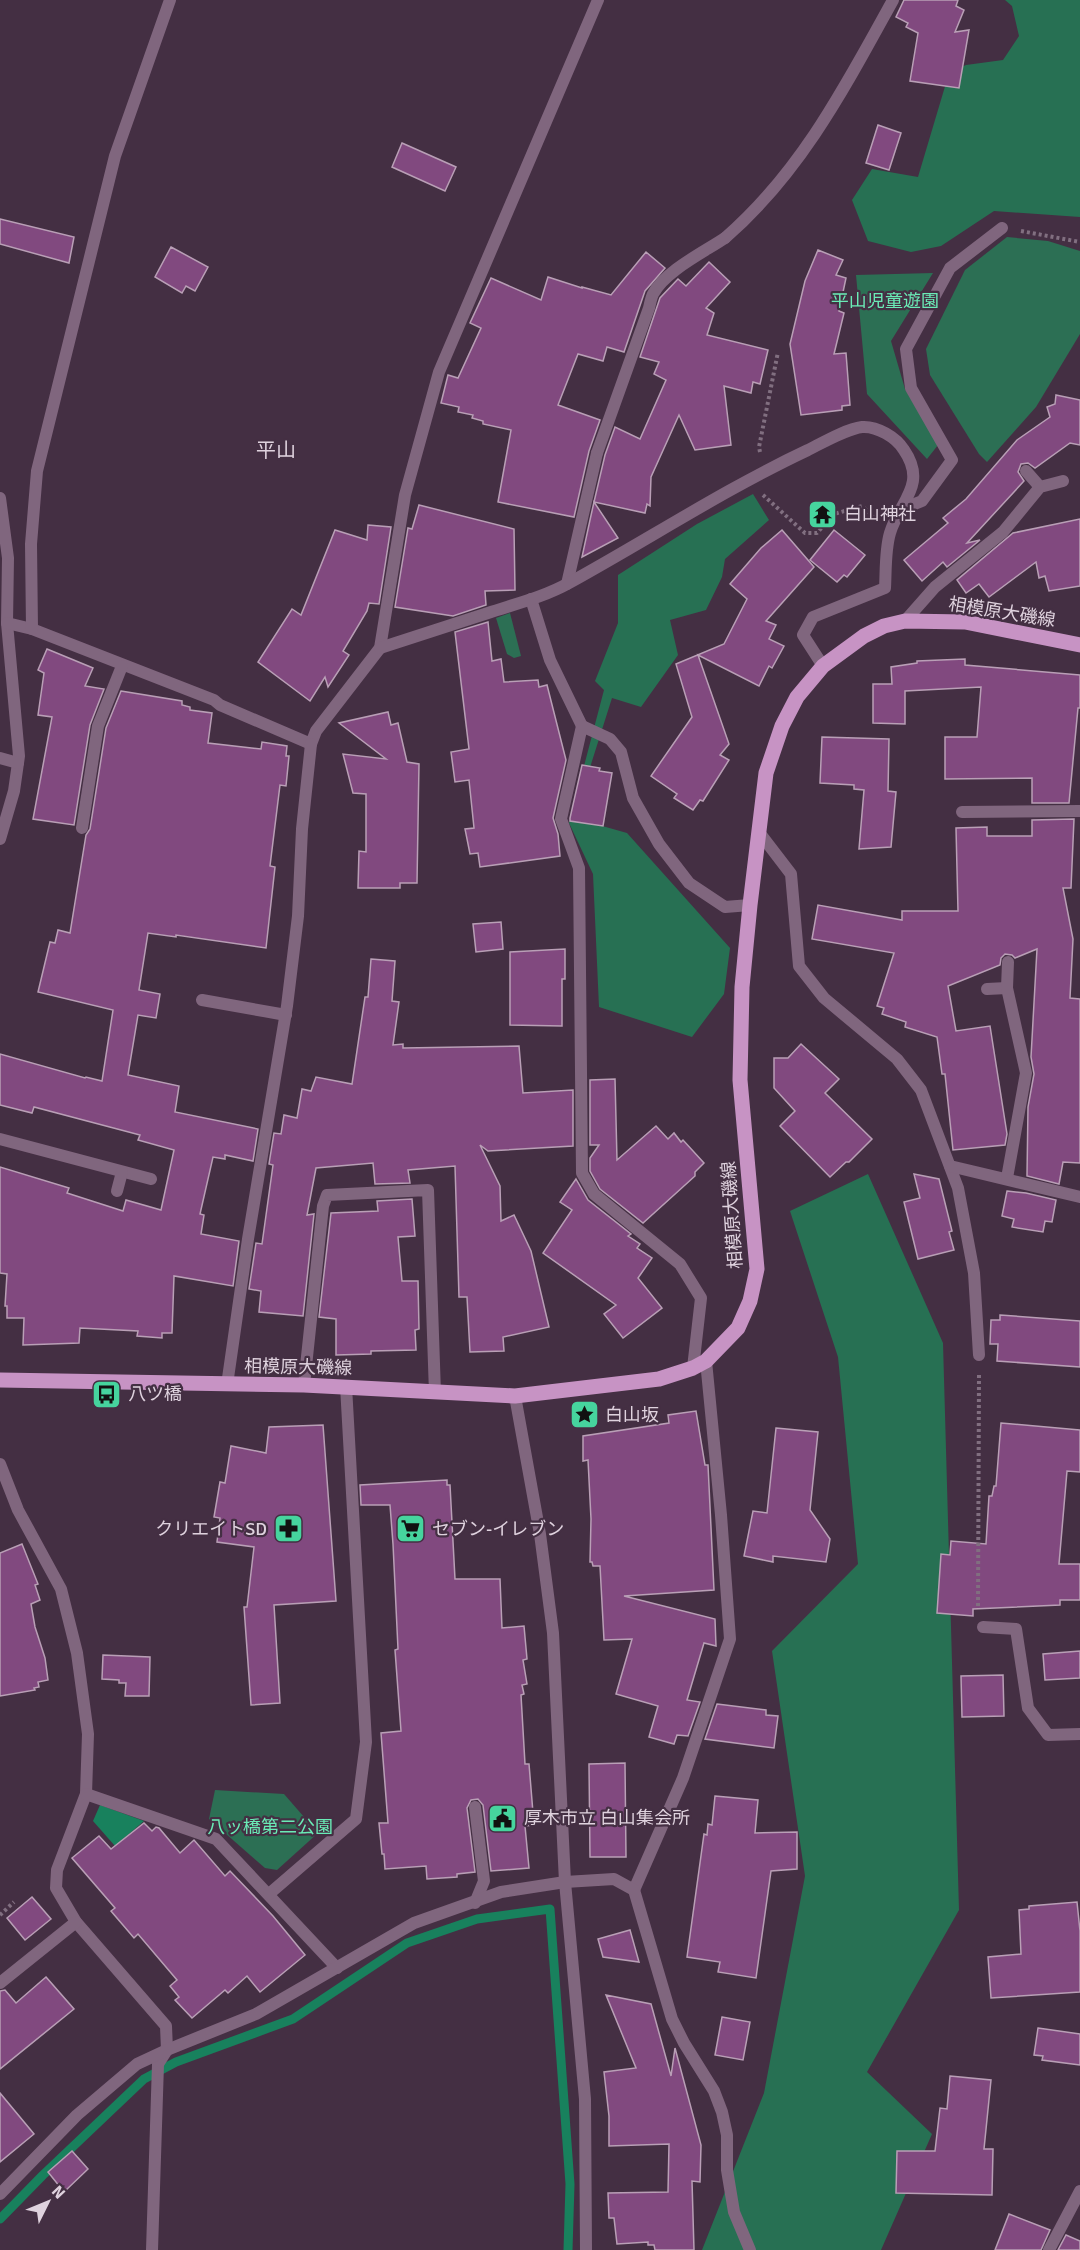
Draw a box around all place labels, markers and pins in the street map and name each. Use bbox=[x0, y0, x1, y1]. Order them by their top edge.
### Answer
temple icon: 白山神社 bbox=[807, 498, 839, 530]
place label: 白山神社 bbox=[844, 503, 916, 525]
bus stop icon: 八ツ橋 bbox=[91, 1378, 123, 1410]
place label: 八ツ橋 bbox=[128, 1383, 182, 1405]
place icon: 白山坂 bbox=[568, 1399, 600, 1431]
place label: 白山坂 bbox=[605, 1404, 659, 1426]
pharmacy icon: クリエイトSD bbox=[272, 1513, 304, 1545]
supermarket icon: セブン-イレブン bbox=[395, 1513, 427, 1545]
place label: クリエイトSD bbox=[155, 1518, 267, 1540]
place label: セブン-イレブン bbox=[432, 1518, 564, 1540]
public building icon: 厚木市立 白山集会所 bbox=[487, 1802, 519, 1834]
place label: 厚木市立 白山集会所 bbox=[524, 1807, 690, 1829]

